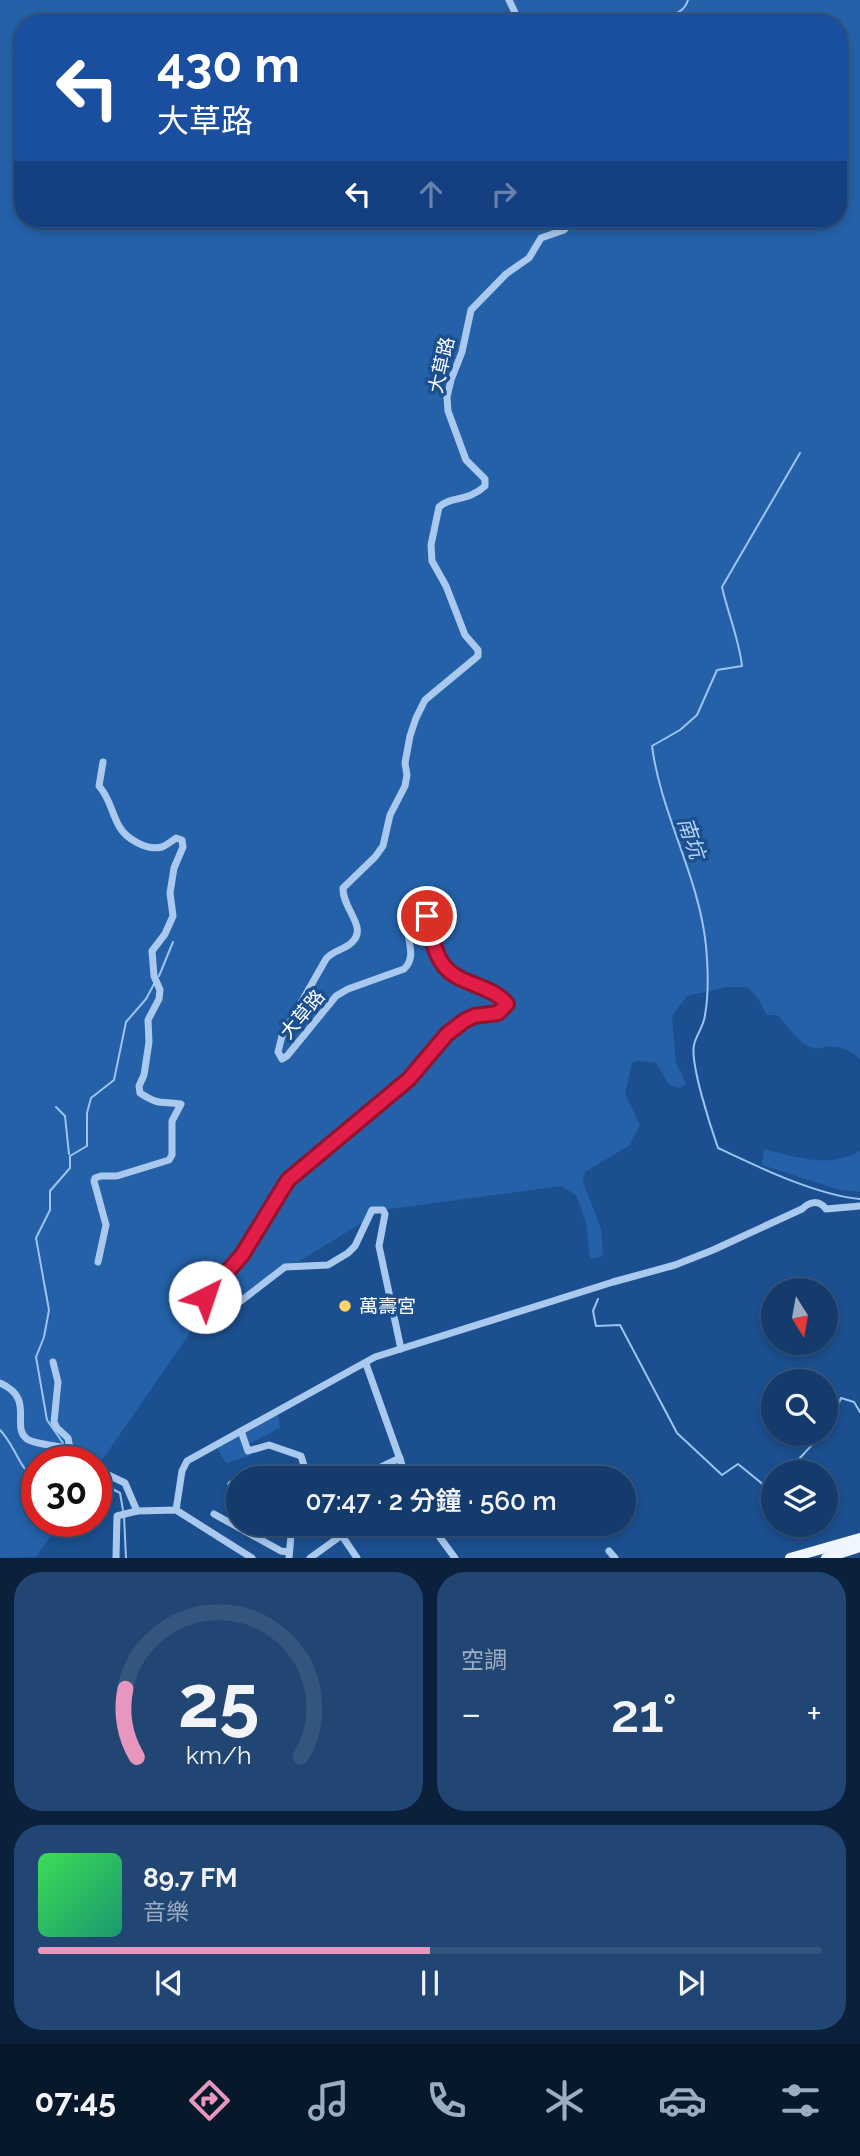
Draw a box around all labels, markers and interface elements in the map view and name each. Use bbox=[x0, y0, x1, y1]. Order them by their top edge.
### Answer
text: 430 m bbox=[157, 36, 300, 93]
icon: left bbox=[42, 42, 133, 133]
text: 大草路 bbox=[157, 102, 253, 139]
icon: left bbox=[339, 175, 377, 213]
icon: ahead bbox=[412, 175, 450, 213]
icon: right bbox=[485, 175, 523, 213]
street label: 大草路 bbox=[424, 335, 458, 395]
water label: 南坑 bbox=[673, 814, 711, 865]
pin bbox=[397, 886, 457, 946]
icon: arrive bbox=[408, 897, 446, 935]
street label: 大草路 bbox=[275, 985, 329, 1043]
position arrow bbox=[168, 1260, 242, 1334]
north arrow bbox=[761, 1278, 838, 1354]
map controls bbox=[761, 1278, 838, 1537]
place label: 萬壽宮 bbox=[359, 1295, 416, 1317]
marker: 萬壽宮 bbox=[337, 1298, 353, 1314]
button: search bbox=[761, 1369, 838, 1446]
speed limit sign: 30 bbox=[21, 1446, 112, 1537]
button: layers bbox=[761, 1460, 838, 1537]
text: 07:47 · 2 分鐘 · 560 m bbox=[306, 1486, 556, 1516]
text: 空調 bbox=[461, 1646, 507, 1673]
text: 25 bbox=[178, 1660, 259, 1745]
text: 21° bbox=[611, 1683, 677, 1744]
text: − bbox=[461, 1691, 481, 1736]
text: + bbox=[806, 1691, 822, 1736]
text: km/h bbox=[186, 1740, 251, 1770]
text: 89.7 FM bbox=[143, 1863, 238, 1893]
text: 音樂 bbox=[143, 1898, 189, 1925]
icon: previous bbox=[150, 1964, 188, 2002]
icon: pause bbox=[411, 1964, 449, 2002]
icon: next bbox=[672, 1964, 710, 2002]
icon: directions bbox=[185, 2076, 234, 2125]
icon: music bbox=[304, 2076, 353, 2125]
icon: phone bbox=[422, 2076, 471, 2125]
icon: climate bbox=[540, 2076, 589, 2125]
icon: car bbox=[658, 2076, 707, 2125]
icon: filters bbox=[776, 2076, 825, 2125]
text: 07:45 bbox=[35, 2082, 116, 2119]

